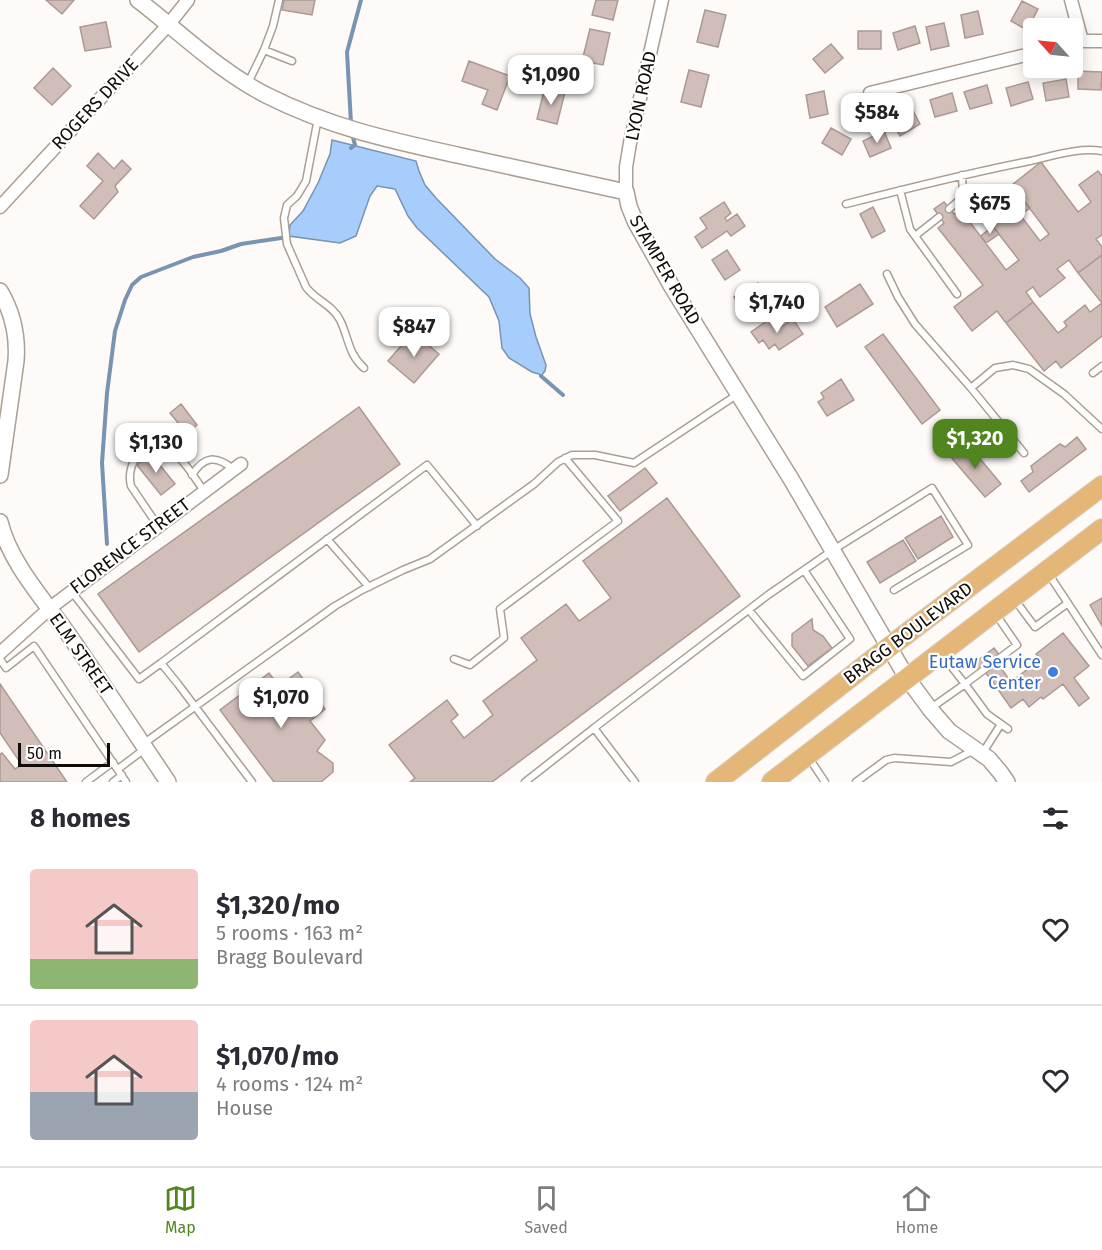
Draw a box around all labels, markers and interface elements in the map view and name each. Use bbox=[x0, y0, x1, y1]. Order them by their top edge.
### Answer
north arrow bbox=[1023, 18, 1083, 78]
map controls bbox=[1023, 18, 1083, 78]
street label: LYON ROAD bbox=[621, 49, 661, 143]
street label: ROGERS DRIVE bbox=[47, 54, 143, 154]
pin: $1,090 bbox=[502, 55, 600, 106]
text: $1,090 bbox=[522, 62, 580, 86]
pin: $584 bbox=[841, 93, 913, 144]
text: $584 bbox=[855, 100, 899, 124]
pin: $675 bbox=[954, 184, 1026, 235]
text: $675 bbox=[969, 191, 1011, 215]
street label: STAMPER ROAD bbox=[625, 211, 705, 329]
pin: $1,740 bbox=[728, 283, 826, 334]
text: $1,740 bbox=[749, 290, 805, 314]
pin: $847 bbox=[378, 307, 450, 358]
text: $847 bbox=[393, 314, 435, 338]
pin: $1,320 bbox=[926, 419, 1024, 470]
pin: $1,130 bbox=[107, 423, 205, 474]
text: $1,320 bbox=[947, 426, 1003, 450]
text: $1,130 bbox=[129, 430, 183, 454]
street label: FLORENCE STREET bbox=[66, 493, 195, 598]
street label: BRAGG BOULEVARD bbox=[839, 577, 977, 689]
street label: ELM STREET bbox=[45, 609, 118, 700]
place label: Eutaw Service Center bbox=[929, 651, 1041, 694]
marker: Eutaw Service Center bbox=[1046, 665, 1060, 679]
pin: $1,070 bbox=[232, 678, 330, 729]
text: $1,070 bbox=[253, 685, 309, 709]
scale bar bbox=[18, 740, 110, 768]
text: 50 m bbox=[27, 744, 62, 763]
icon: filters bbox=[1039, 802, 1072, 835]
text: 8 homes bbox=[30, 803, 130, 834]
text: $1,320/mo bbox=[216, 890, 340, 921]
icon: home bbox=[78, 893, 150, 965]
icon: heart bbox=[1039, 913, 1072, 946]
text: 5 rooms · 163 m² bbox=[216, 921, 363, 945]
text: Bragg Boulevard bbox=[216, 945, 364, 969]
text: $1,070/mo bbox=[216, 1041, 339, 1072]
icon: home bbox=[78, 1044, 150, 1116]
icon: heart bbox=[1039, 1064, 1072, 1097]
text: 4 rooms · 124 m² bbox=[216, 1072, 363, 1096]
text: House bbox=[216, 1096, 273, 1120]
tab: Map bbox=[164, 1182, 197, 1237]
tab: Saved bbox=[525, 1182, 568, 1237]
tab: Home bbox=[896, 1182, 938, 1237]

